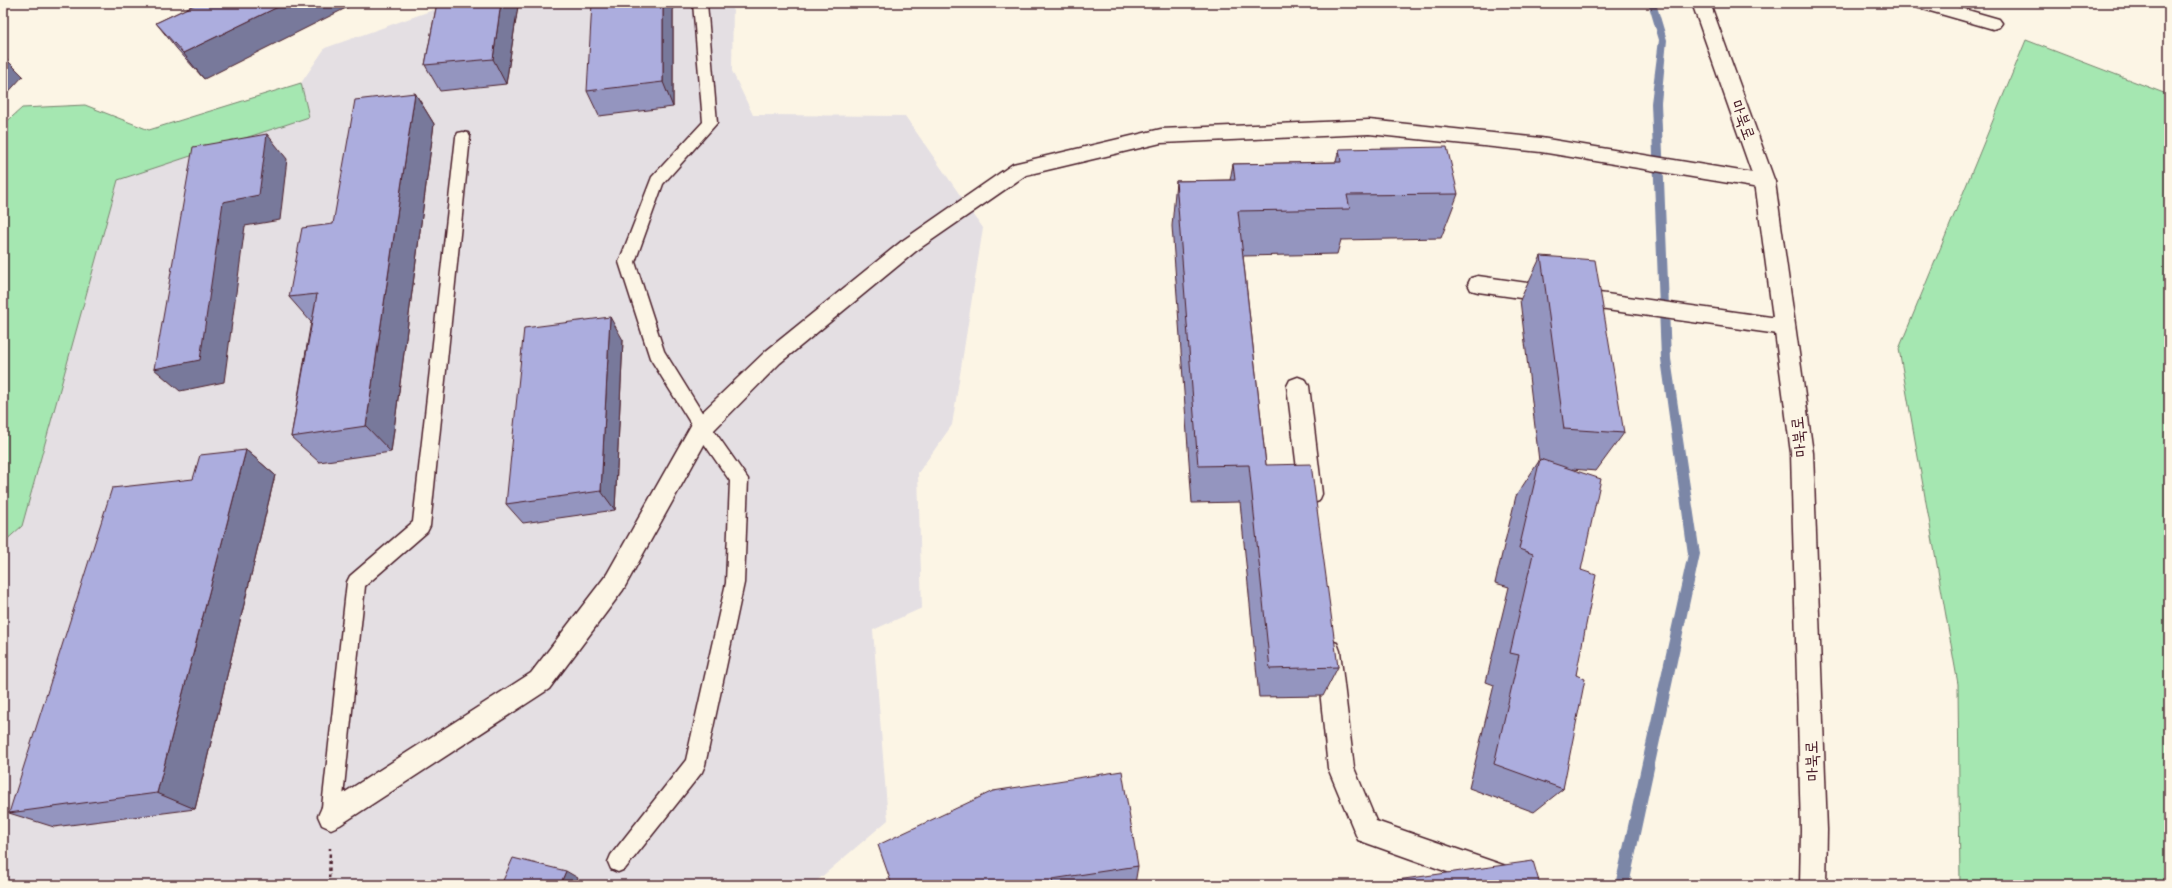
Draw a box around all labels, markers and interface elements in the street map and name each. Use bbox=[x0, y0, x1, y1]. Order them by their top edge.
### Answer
street label: 마북로 bbox=[1726, 97, 1760, 143]
street label: 마북로 bbox=[1786, 415, 1812, 459]
street label: 마북로 bbox=[1801, 740, 1823, 782]

